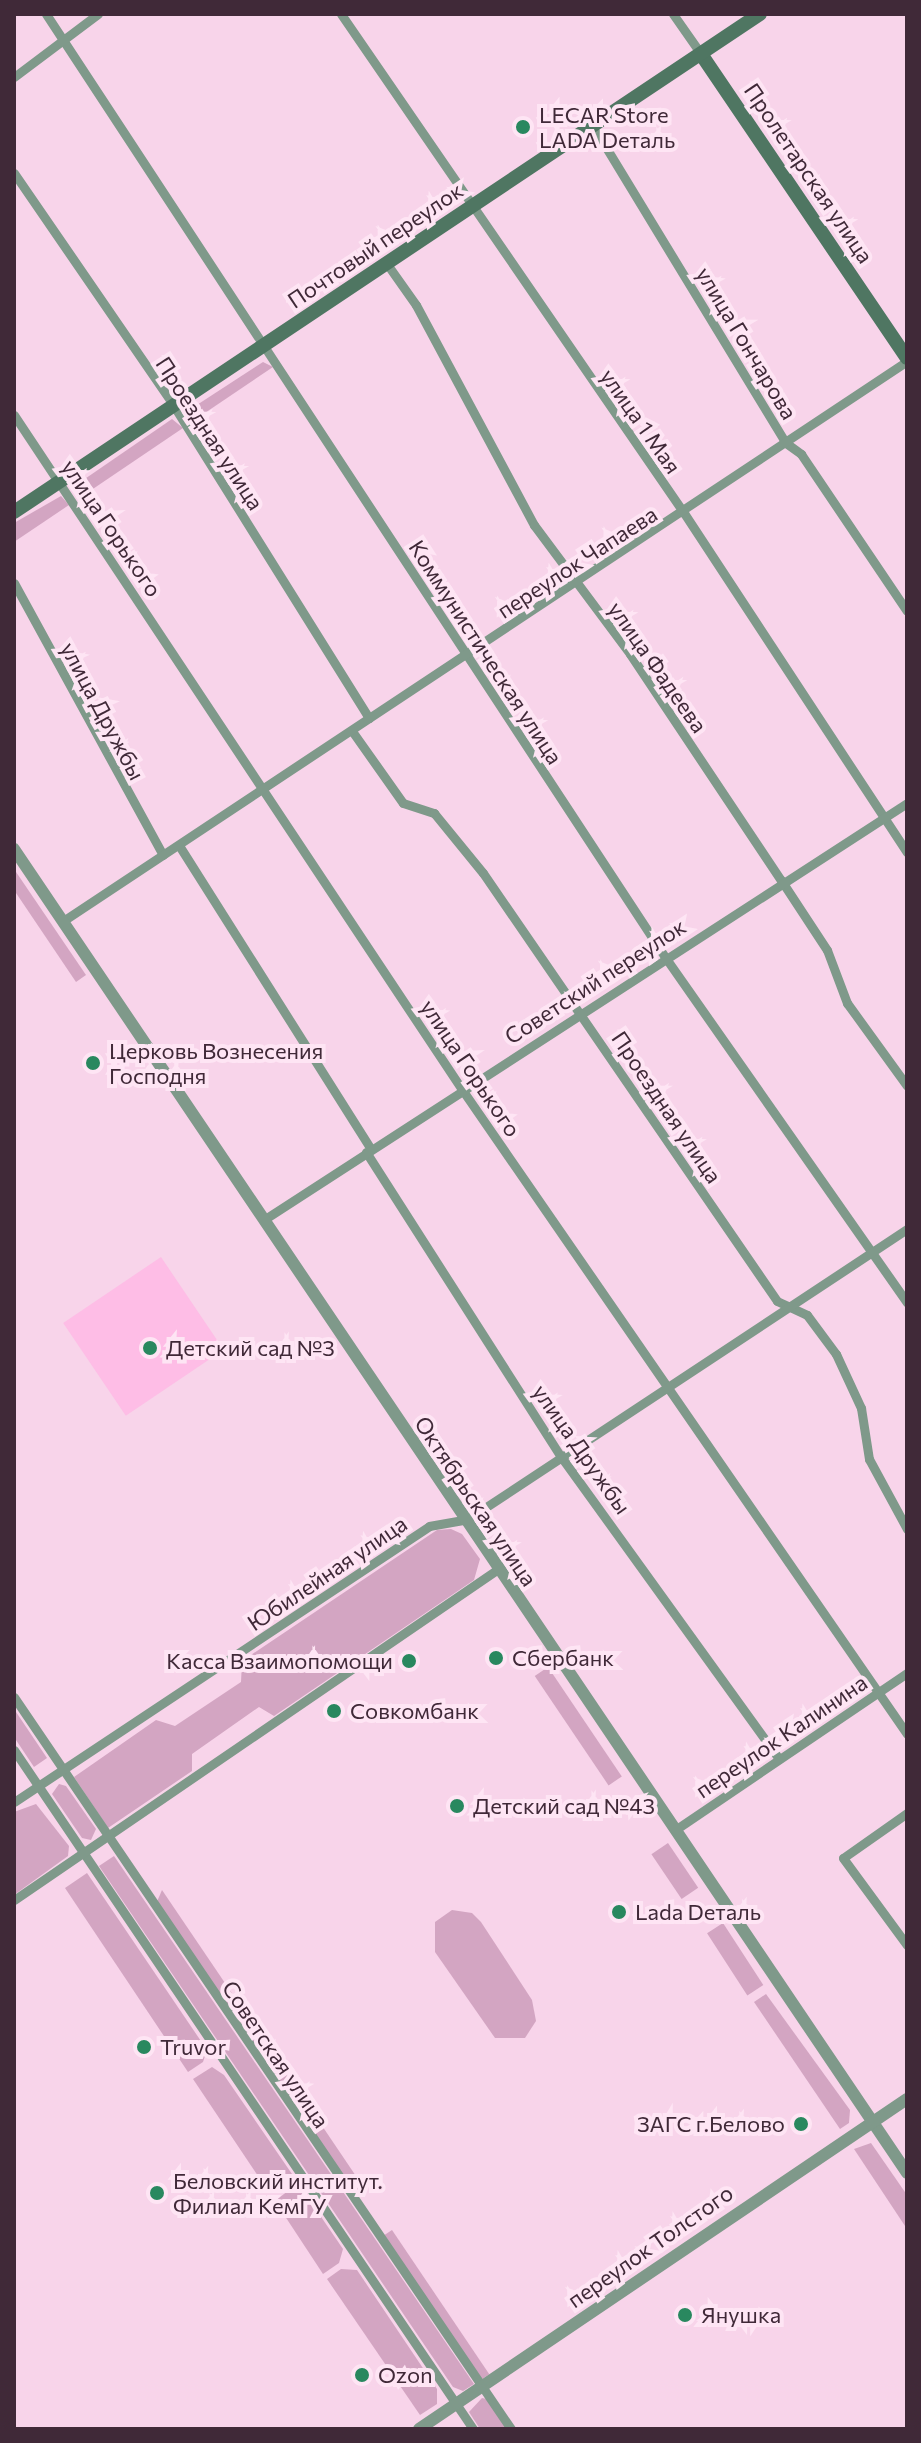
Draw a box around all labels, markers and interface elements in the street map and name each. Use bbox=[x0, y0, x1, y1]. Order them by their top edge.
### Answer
street label: Пролетарская улица bbox=[739, 78, 879, 268]
place label: LECAR Store LADA Dеталь bbox=[539, 101, 675, 152]
marker: LECAR Store LADA Dеталь bbox=[514, 118, 532, 136]
street label: Почтовый переулок bbox=[282, 177, 468, 313]
street label: улица Гончарова bbox=[691, 262, 803, 424]
street label: Проездная улица bbox=[151, 351, 269, 515]
street label: улица 1 Мая bbox=[595, 364, 687, 478]
street label: улица Горького bbox=[56, 455, 168, 601]
street label: переулок Чапаева bbox=[492, 500, 662, 624]
street label: Коммунистическая улица bbox=[404, 535, 568, 769]
street label: улица Фадеева bbox=[603, 596, 713, 738]
street label: улица Дружбы bbox=[56, 638, 150, 784]
street label: Советский переулок bbox=[500, 913, 690, 1049]
street label: улица Горького bbox=[415, 995, 527, 1141]
street label: Проездная улица bbox=[606, 1026, 728, 1188]
place label: Церковь Вознесения Господня bbox=[109, 1037, 323, 1088]
marker: Церковь Вознесения Господня bbox=[84, 1054, 102, 1072]
place label: Детский сад №3 bbox=[166, 1335, 335, 1361]
marker: Детский сад №3 bbox=[141, 1339, 159, 1357]
street label: улица Дружбы bbox=[528, 1379, 636, 1519]
street label: Октябрьская улица bbox=[409, 1411, 543, 1591]
street label: Юбилейная улица bbox=[242, 1510, 412, 1636]
place label: Сбербанк bbox=[512, 1645, 614, 1671]
place label: Касса Взаимопомощи bbox=[166, 1648, 393, 1674]
marker: Сбербанк bbox=[487, 1649, 505, 1667]
marker: Касса Взаимопомощи bbox=[400, 1652, 418, 1670]
street label: переулок Калинина bbox=[690, 1669, 872, 1803]
place label: Совкомбанк bbox=[350, 1698, 479, 1724]
marker: Совкомбанк bbox=[325, 1702, 343, 1720]
place label: Детский сад №43 bbox=[473, 1793, 655, 1819]
marker: Детский сад №43 bbox=[448, 1797, 466, 1815]
place label: Lada Dеталь bbox=[635, 1899, 761, 1925]
marker: Lada Dеталь bbox=[610, 1903, 628, 1921]
street label: Советская улица bbox=[217, 1975, 335, 2133]
place label: Truvor bbox=[160, 2034, 226, 2060]
marker: Truvor bbox=[135, 2038, 153, 2056]
place label: ЗАГС г.Белово bbox=[637, 2111, 785, 2137]
marker: ЗАГС г.Белово bbox=[792, 2115, 810, 2133]
place label: Беловский институт. Филиал КемГУ bbox=[173, 2167, 383, 2218]
street label: переулок Толстого bbox=[562, 2179, 738, 2313]
marker: Беловский институт. Филиал КемГУ bbox=[148, 2184, 166, 2202]
place label: Янушка bbox=[701, 2302, 781, 2328]
marker: Янушка bbox=[676, 2306, 694, 2324]
place label: Ozon bbox=[378, 2362, 433, 2388]
marker: Ozon bbox=[353, 2366, 371, 2384]

